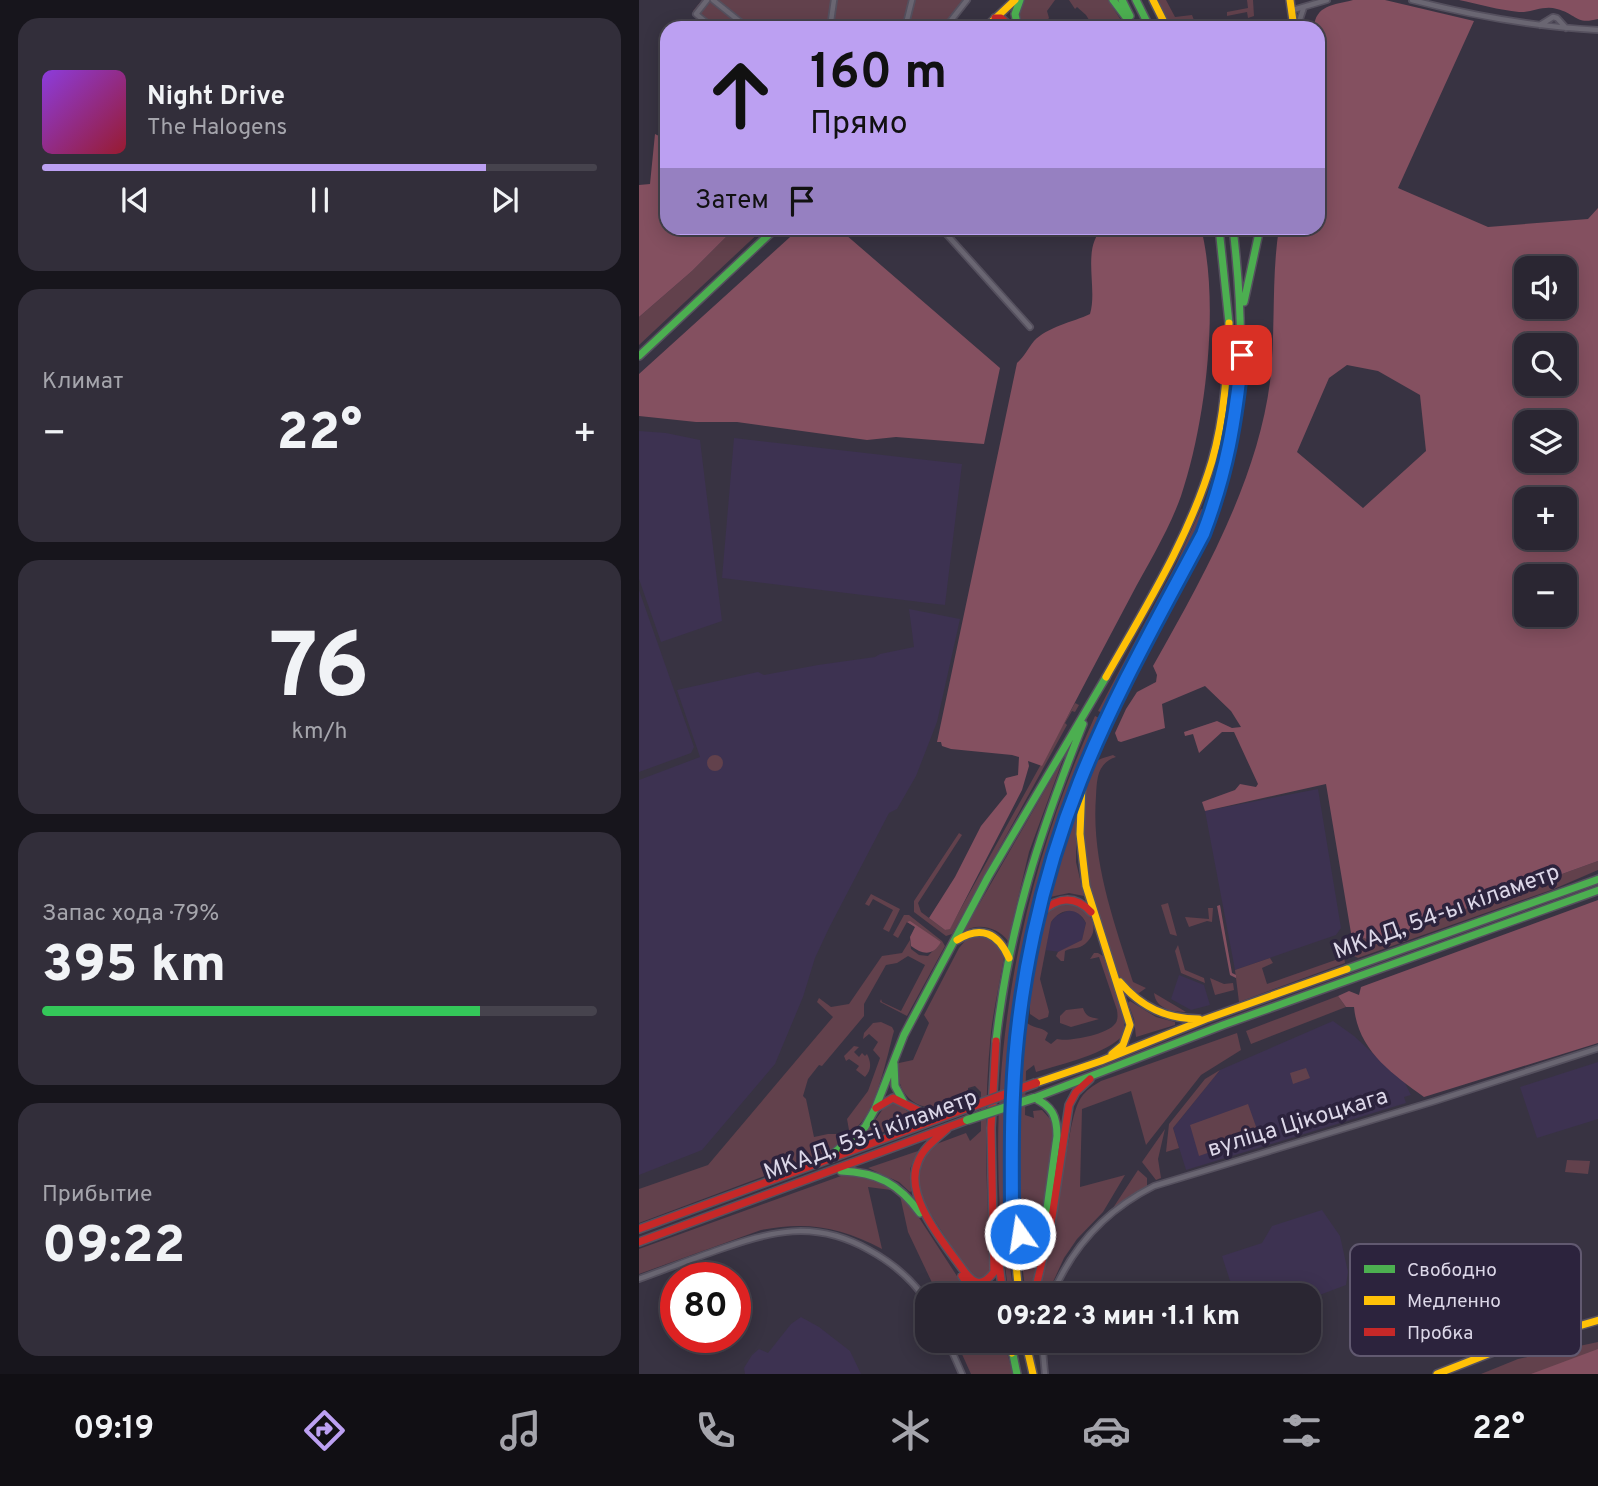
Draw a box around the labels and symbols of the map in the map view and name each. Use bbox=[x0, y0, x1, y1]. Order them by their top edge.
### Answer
pin bbox=[1212, 325, 1272, 385]
street label: МКАД, 54-ы кіламетр bbox=[1330, 859, 1564, 967]
street label: вуліца Цікоцкага bbox=[1204, 1083, 1392, 1165]
street label: МКАД, 53-і кіламетр bbox=[760, 1084, 982, 1188]
position arrow bbox=[983, 1197, 1057, 1271]
legend bbox=[1350, 1244, 1581, 1356]
text: Свободно bbox=[1407, 1259, 1497, 1283]
speed limit sign: 80 bbox=[660, 1262, 751, 1353]
text: Медленно bbox=[1407, 1290, 1501, 1314]
text: Пробка bbox=[1407, 1322, 1473, 1346]

